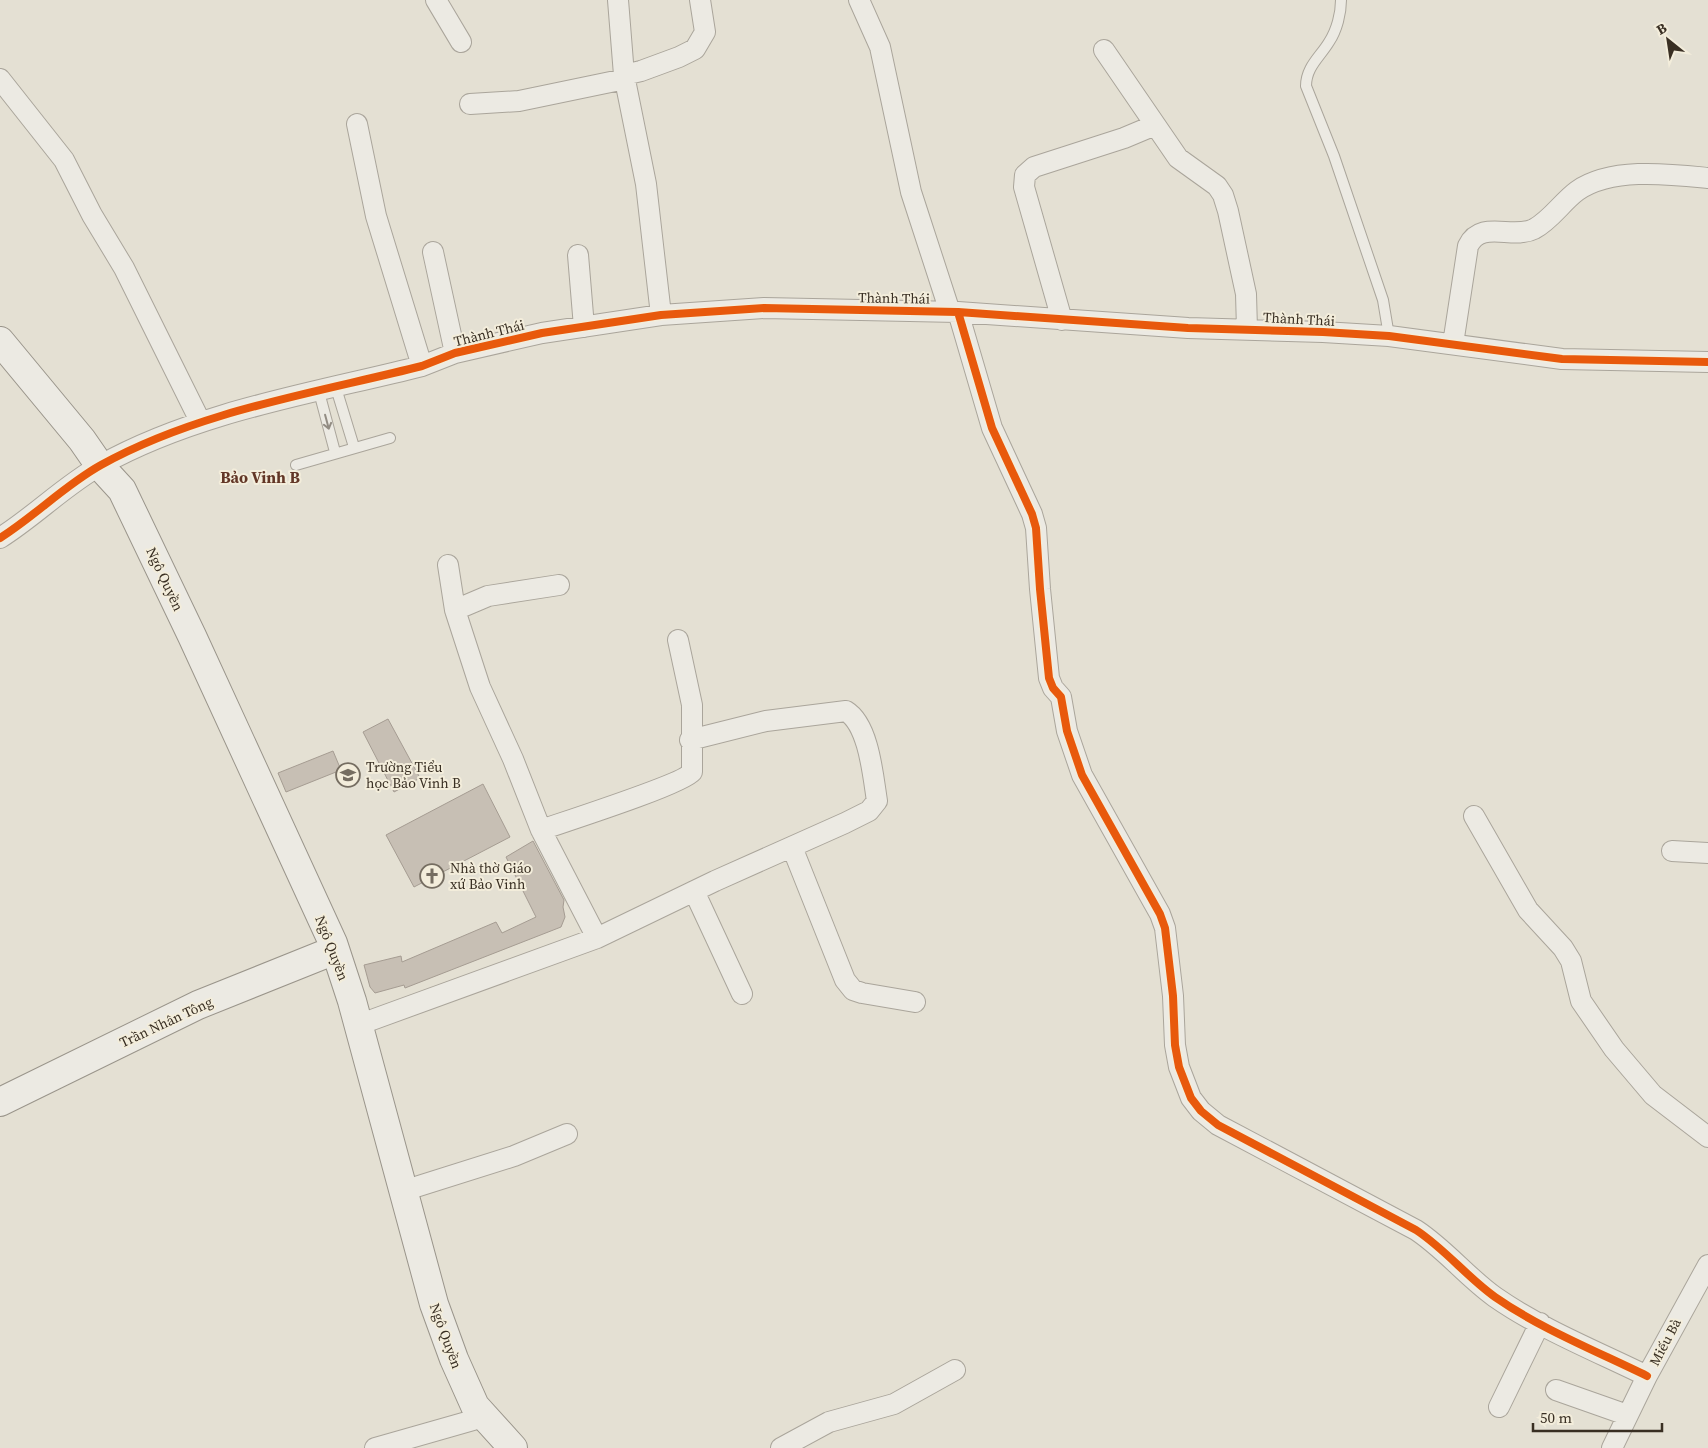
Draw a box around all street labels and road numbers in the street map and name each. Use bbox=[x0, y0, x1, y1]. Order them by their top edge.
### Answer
street label: Thành Thái bbox=[858, 287, 930, 309]
street label: Thành Thái bbox=[1263, 307, 1335, 331]
street label: Thành Thái bbox=[452, 315, 526, 351]
street label: Ngô Quyền bbox=[141, 544, 189, 615]
street label: Ngô Quyền bbox=[310, 913, 354, 984]
street label: Trần Nhân Tông bbox=[116, 992, 216, 1052]
street label: Ngô Quyền bbox=[425, 1300, 467, 1372]
street label: Miếu Bà bbox=[1644, 1314, 1686, 1369]

